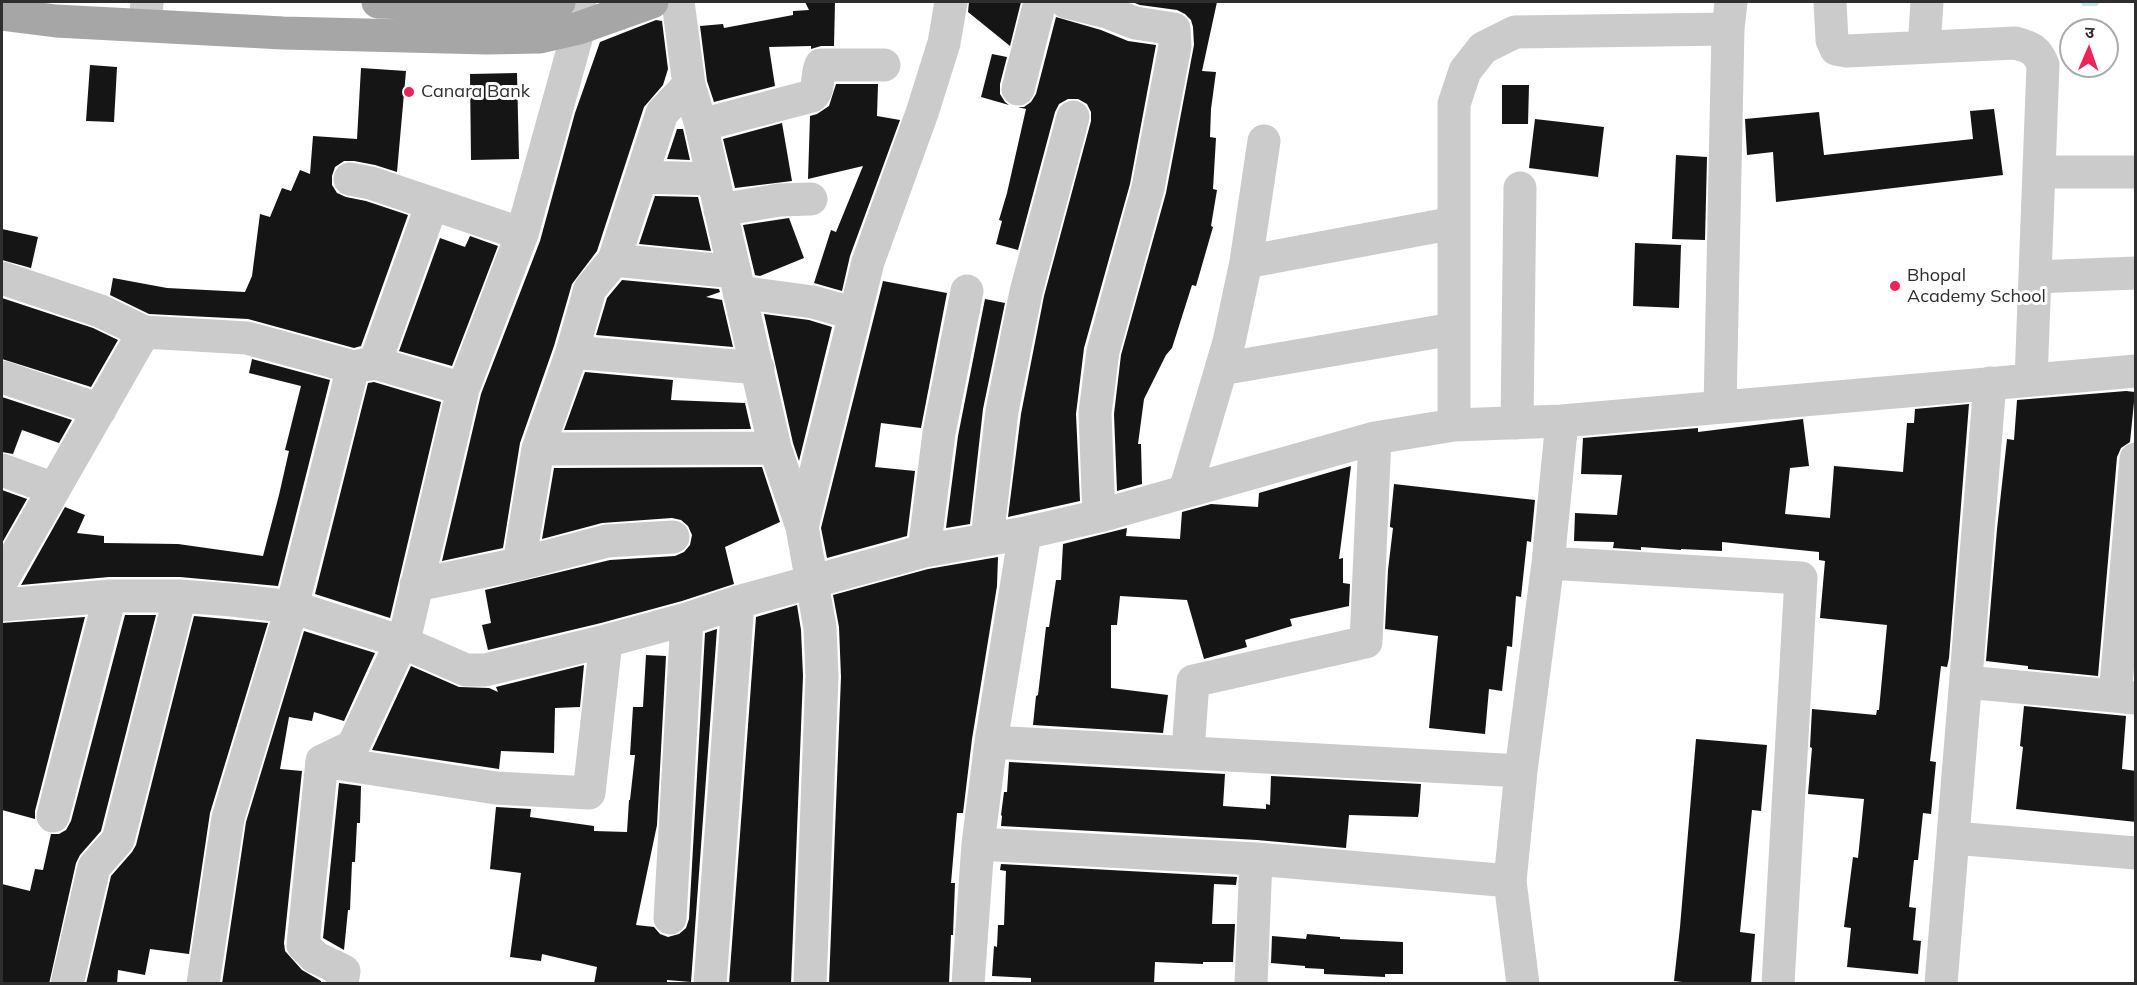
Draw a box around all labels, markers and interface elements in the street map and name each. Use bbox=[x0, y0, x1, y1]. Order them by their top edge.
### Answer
north arrow bbox=[2059, 18, 2119, 78]
text: उ bbox=[2085, 22, 2095, 42]
place label: Canara Bank bbox=[421, 81, 530, 103]
marker: Canara Bank bbox=[402, 85, 416, 99]
place label: Bhopal Academy School bbox=[1907, 265, 2046, 308]
marker: Bhopal Academy School bbox=[1888, 279, 1902, 293]

